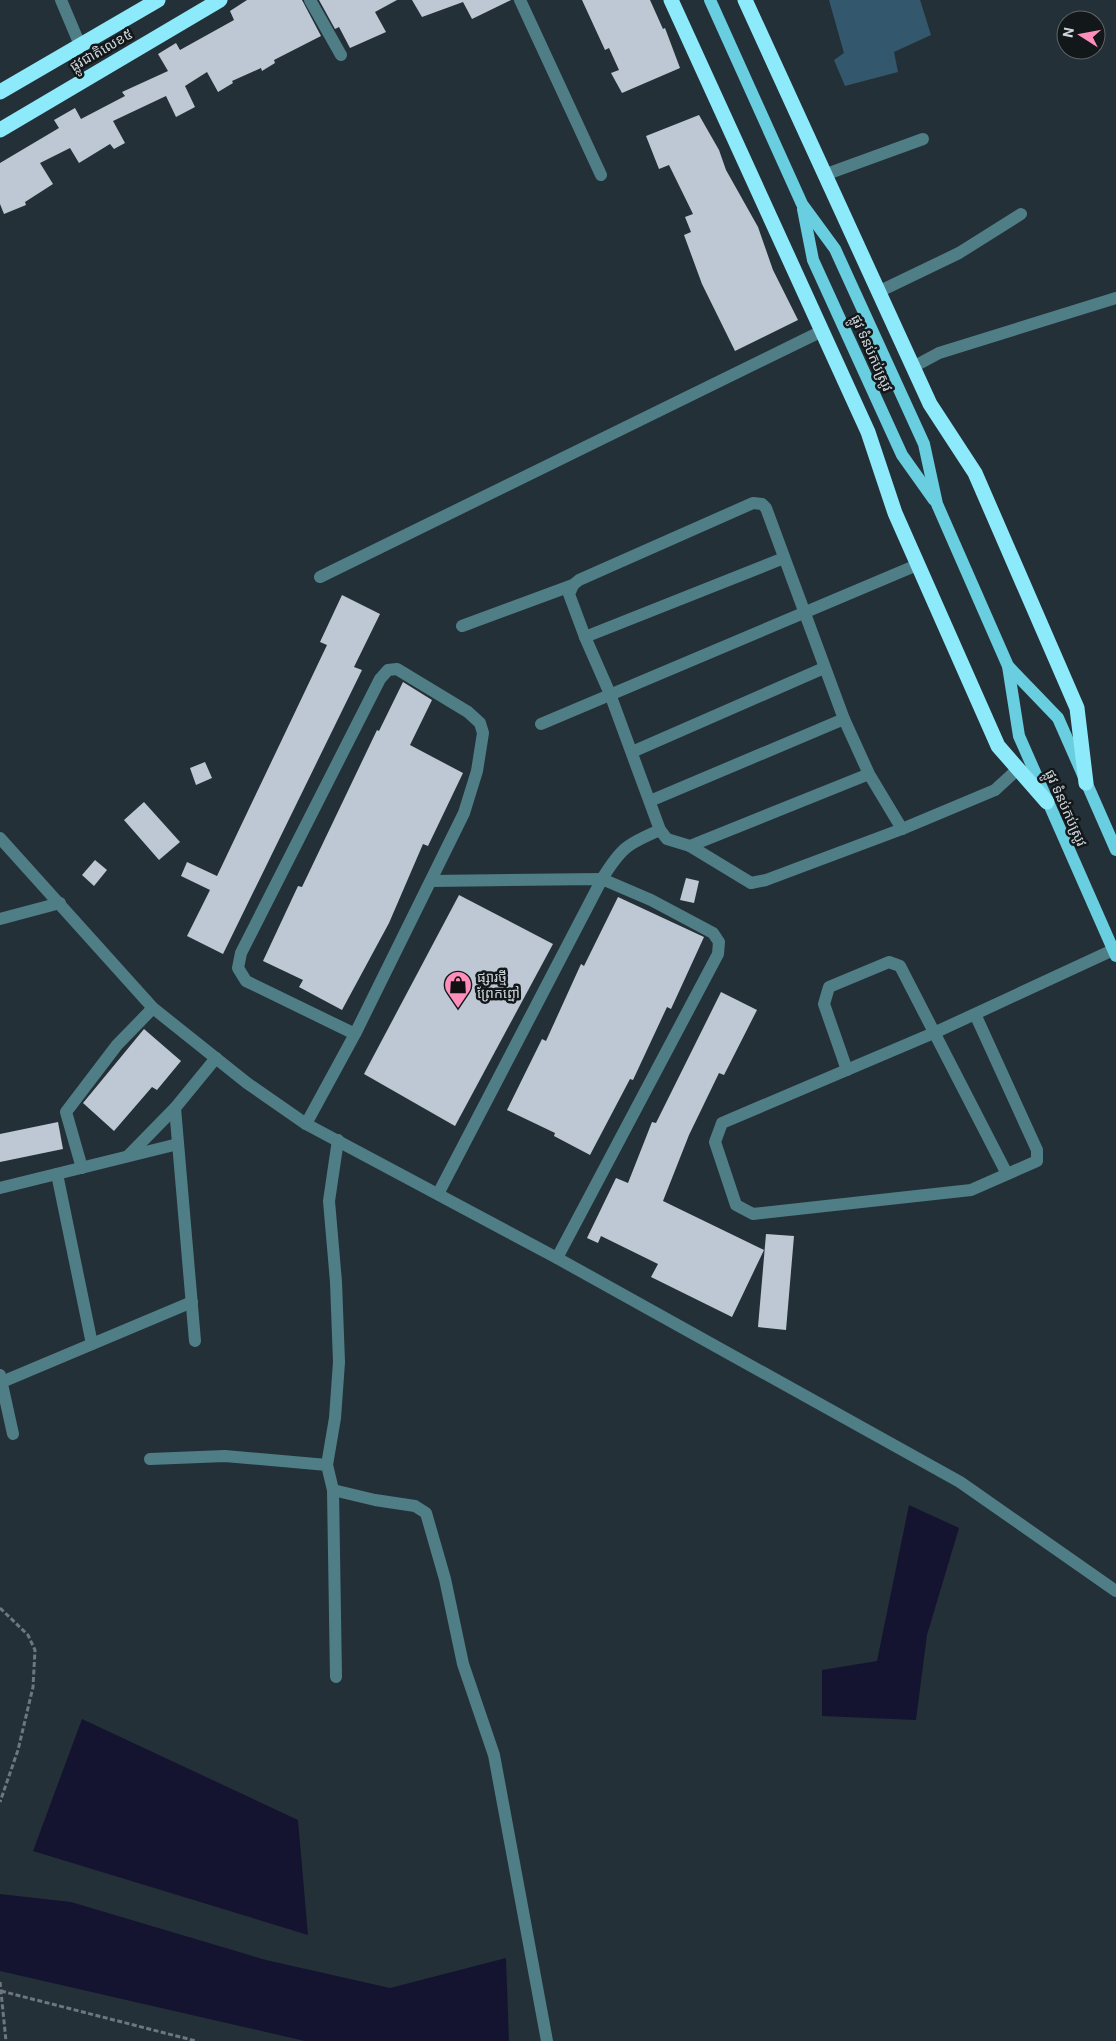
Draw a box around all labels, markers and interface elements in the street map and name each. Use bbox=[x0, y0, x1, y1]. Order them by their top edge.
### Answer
north arrow bbox=[1056, 10, 1106, 60]
street label: ផ្លូវជាតិលេខ៥ bbox=[67, 26, 137, 78]
text: N bbox=[1059, 26, 1077, 39]
street label: ផ្លូវ ទំនប់កប់ស្រូវ bbox=[844, 312, 896, 396]
street label: ផ្លូវ ទំនប់កប់ស្រូវ bbox=[1038, 767, 1090, 851]
place label: ផ្សារថ្មី ព្រែកព្នៅ bbox=[477, 969, 520, 1002]
shop icon: ផ្សារថ្មី ព្រែកព្នៅ bbox=[443, 970, 473, 1009]

